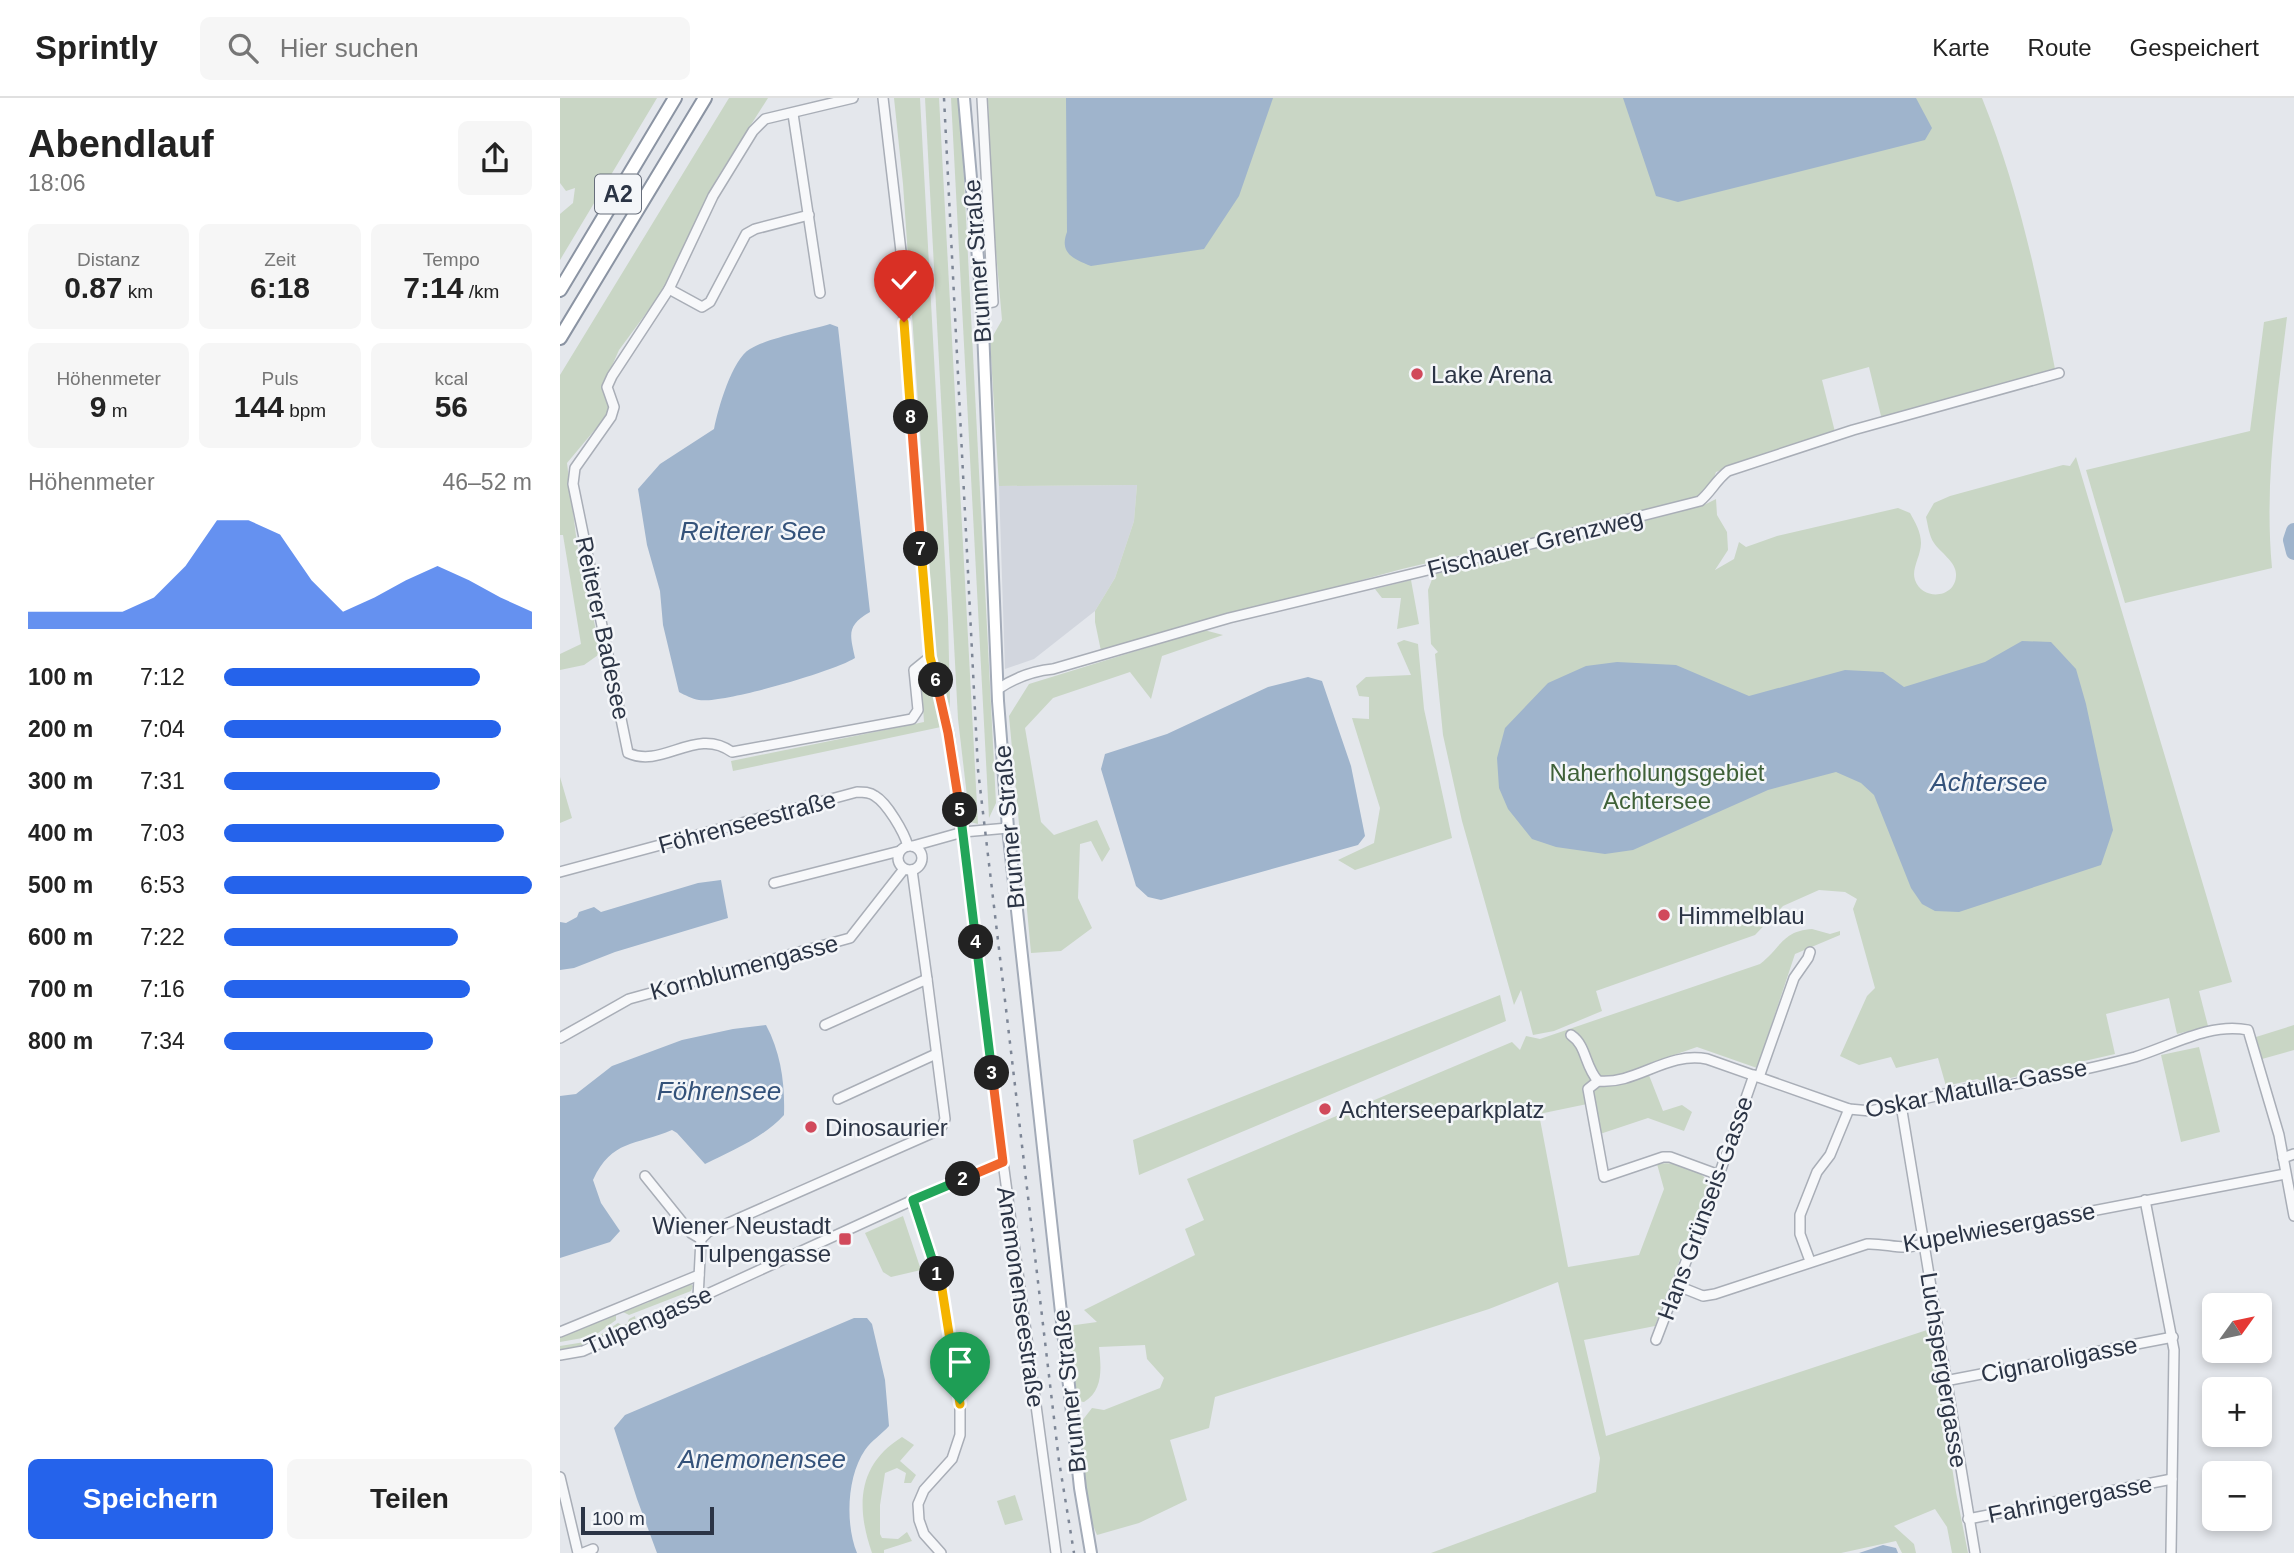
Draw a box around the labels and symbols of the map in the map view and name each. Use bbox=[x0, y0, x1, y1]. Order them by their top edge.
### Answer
road number: A2 bbox=[595, 174, 641, 214]
street label: Brunner Straße bbox=[958, 178, 996, 344]
pin bbox=[874, 250, 934, 322]
place label: Lake Arena bbox=[1431, 361, 1553, 388]
marker: Lake Arena bbox=[1409, 366, 1425, 382]
pin: 8 bbox=[894, 400, 928, 434]
street label: Fischauer Grenzweg bbox=[1424, 503, 1646, 583]
water label: Reiterer See bbox=[680, 516, 826, 546]
pin: 7 bbox=[904, 532, 938, 566]
street label: Reiterer Badesee bbox=[570, 534, 636, 722]
pin: 6 bbox=[918, 662, 954, 698]
street label: Brunner Straße bbox=[988, 744, 1030, 910]
park label: Naherholungsgebiet Achtersee bbox=[1550, 759, 1765, 814]
water label: Achtersee bbox=[1928, 767, 2048, 797]
street label: Föhrenseestraße bbox=[655, 785, 839, 859]
pin: 5 bbox=[942, 792, 978, 828]
place label: Himmelblau bbox=[1678, 902, 1805, 929]
marker: Himmelblau bbox=[1656, 907, 1672, 923]
pin: 4 bbox=[958, 924, 994, 960]
street label: Kornblumengasse bbox=[647, 929, 841, 1005]
street label: Oskar Matulla-Gasse bbox=[1863, 1053, 2089, 1123]
pin: 3 bbox=[974, 1056, 1010, 1090]
water label: Föhrensee bbox=[657, 1076, 781, 1106]
street label: Hans Grünseis-Gasse bbox=[1652, 1092, 1758, 1324]
place label: Achterseeparkplatz bbox=[1339, 1096, 1544, 1123]
marker: Achterseeparkplatz bbox=[1317, 1101, 1333, 1117]
place label: Dinosaurier bbox=[825, 1114, 948, 1141]
marker: Dinosaurier bbox=[803, 1119, 819, 1135]
pin: 2 bbox=[946, 1162, 980, 1196]
street label: Anemonenseestraße bbox=[992, 1185, 1050, 1409]
street label: Kupelwiesergasse bbox=[1901, 1197, 2097, 1257]
place label: Wiener Neustadt Tulpengasse bbox=[652, 1212, 831, 1267]
marker: Wiener Neustadt Tulpengasse bbox=[837, 1231, 853, 1247]
pin: 1 bbox=[920, 1256, 954, 1292]
street label: Luchspergergasse bbox=[1915, 1270, 1973, 1470]
street label: Tulpengasse bbox=[580, 1280, 716, 1360]
north arrow bbox=[2202, 1293, 2272, 1363]
street label: Brunner Straße bbox=[1047, 1308, 1091, 1474]
street label: Cignaroligasse bbox=[1978, 1331, 2140, 1387]
pin bbox=[930, 1332, 990, 1404]
water label: Anemonensee bbox=[676, 1444, 846, 1474]
street label: Fahringergasse bbox=[1986, 1470, 2154, 1528]
scale bar bbox=[581, 1504, 714, 1536]

